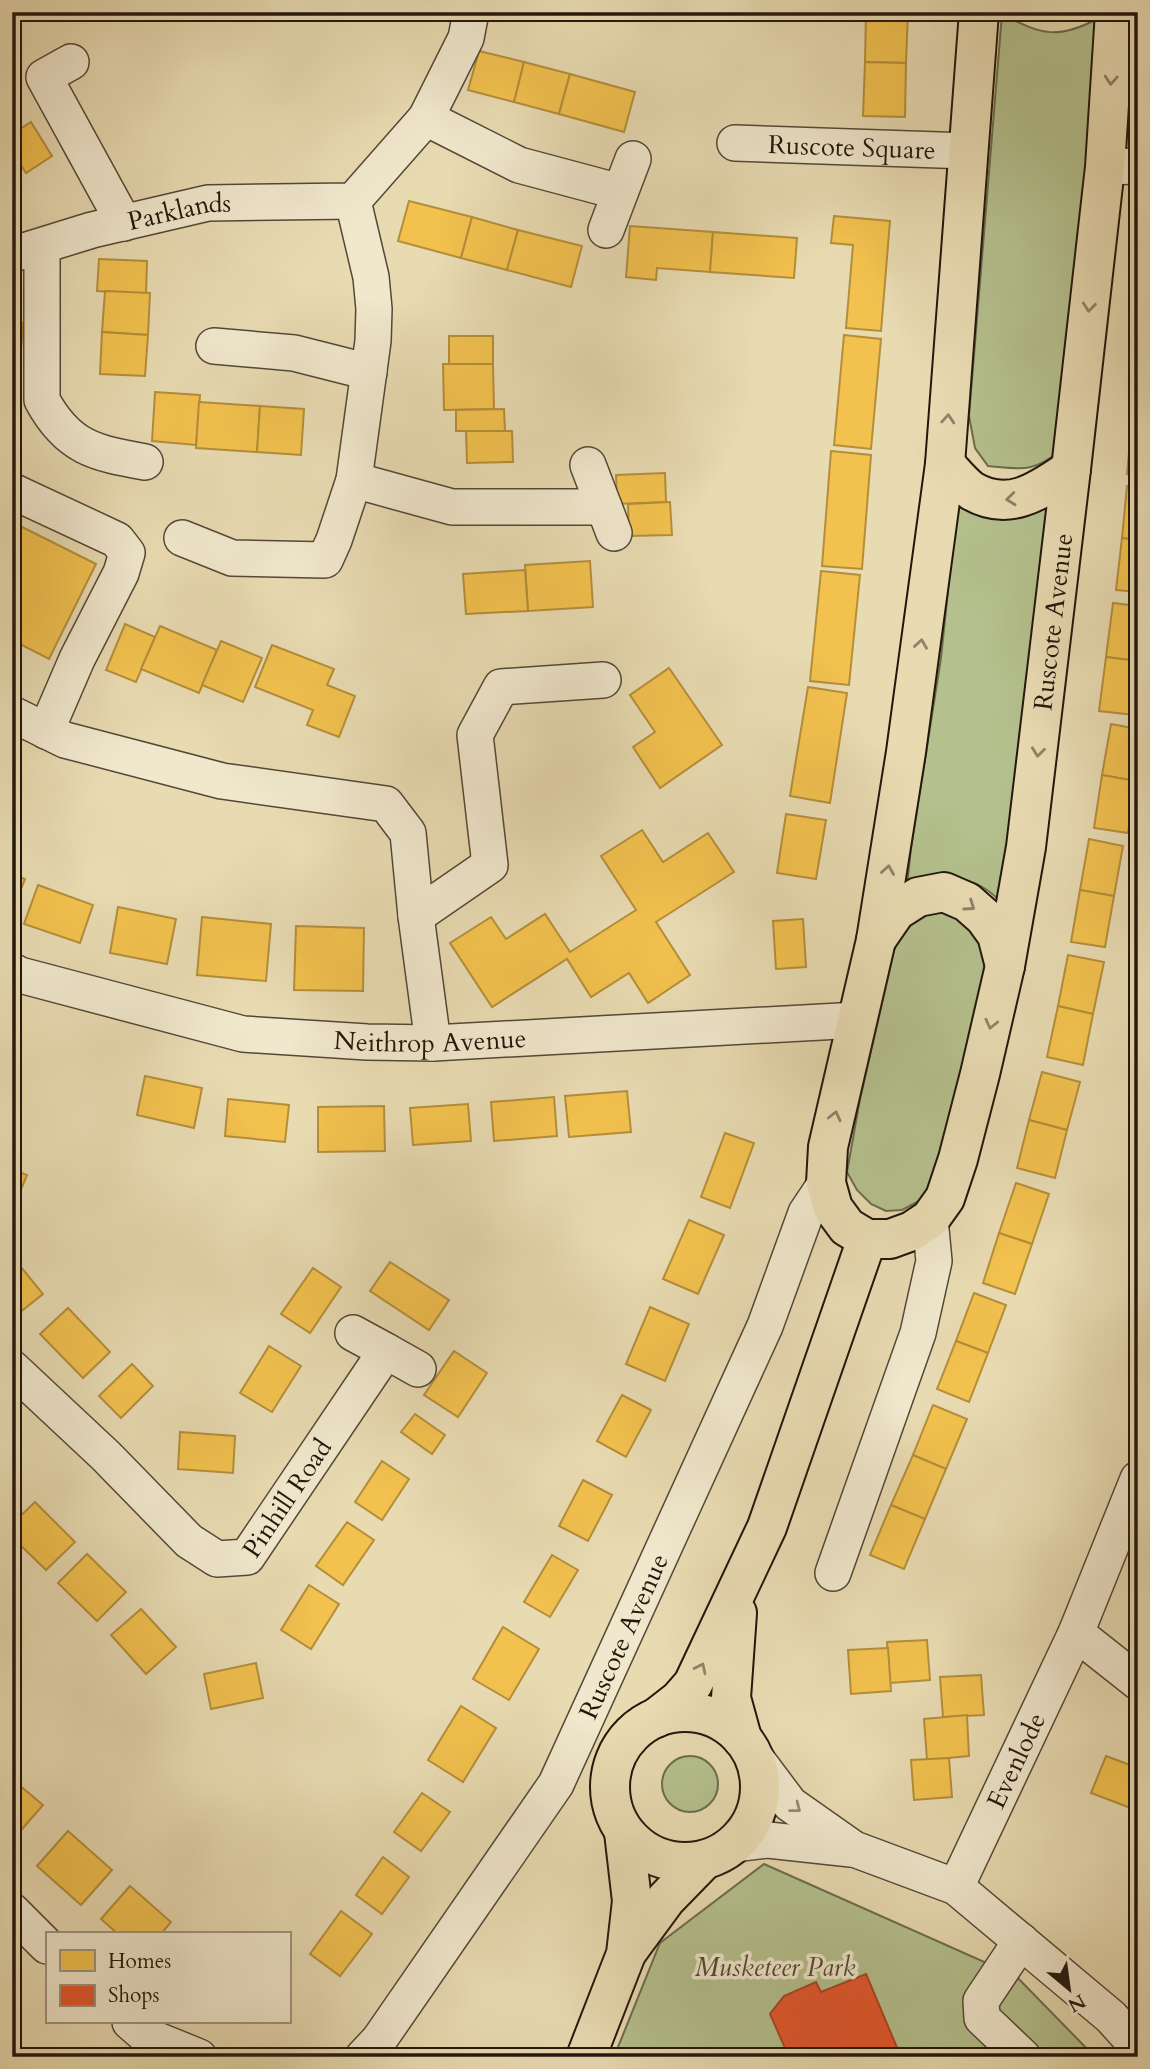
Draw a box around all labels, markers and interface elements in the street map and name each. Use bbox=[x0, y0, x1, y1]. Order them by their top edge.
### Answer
one-way arrow bbox=[1104, 75, 1119, 86]
street label: Ruscote Square bbox=[768, 127, 936, 168]
street label: Parklands bbox=[124, 186, 231, 239]
one-way arrow bbox=[1082, 301, 1097, 313]
one-way arrow bbox=[940, 413, 955, 424]
one-way arrow bbox=[1005, 491, 1017, 506]
street label: Ruscote Avenue bbox=[1025, 531, 1081, 712]
one-way arrow bbox=[913, 639, 928, 650]
one-way arrow bbox=[1030, 746, 1045, 758]
one-way arrow bbox=[880, 864, 895, 875]
one-way arrow bbox=[962, 898, 975, 910]
one-way arrow bbox=[985, 1018, 1000, 1030]
street label: Neithrop Avenue bbox=[333, 1021, 527, 1061]
one-way arrow bbox=[827, 1110, 841, 1122]
street label: Pinhill Road bbox=[235, 1432, 340, 1565]
street label: Ruscote Avenue bbox=[571, 1548, 677, 1725]
one-way arrow bbox=[693, 1663, 707, 1675]
street label: Evenlode bbox=[979, 1707, 1054, 1814]
one-way arrow bbox=[789, 1800, 801, 1813]
legend bbox=[46, 1932, 290, 2024]
text: Homes bbox=[108, 1947, 171, 1976]
park label: Musketeer Park bbox=[695, 1950, 855, 1985]
north arrow bbox=[1034, 1954, 1104, 2024]
text: Shops bbox=[108, 1981, 160, 2010]
text: N bbox=[1063, 1988, 1090, 2019]

